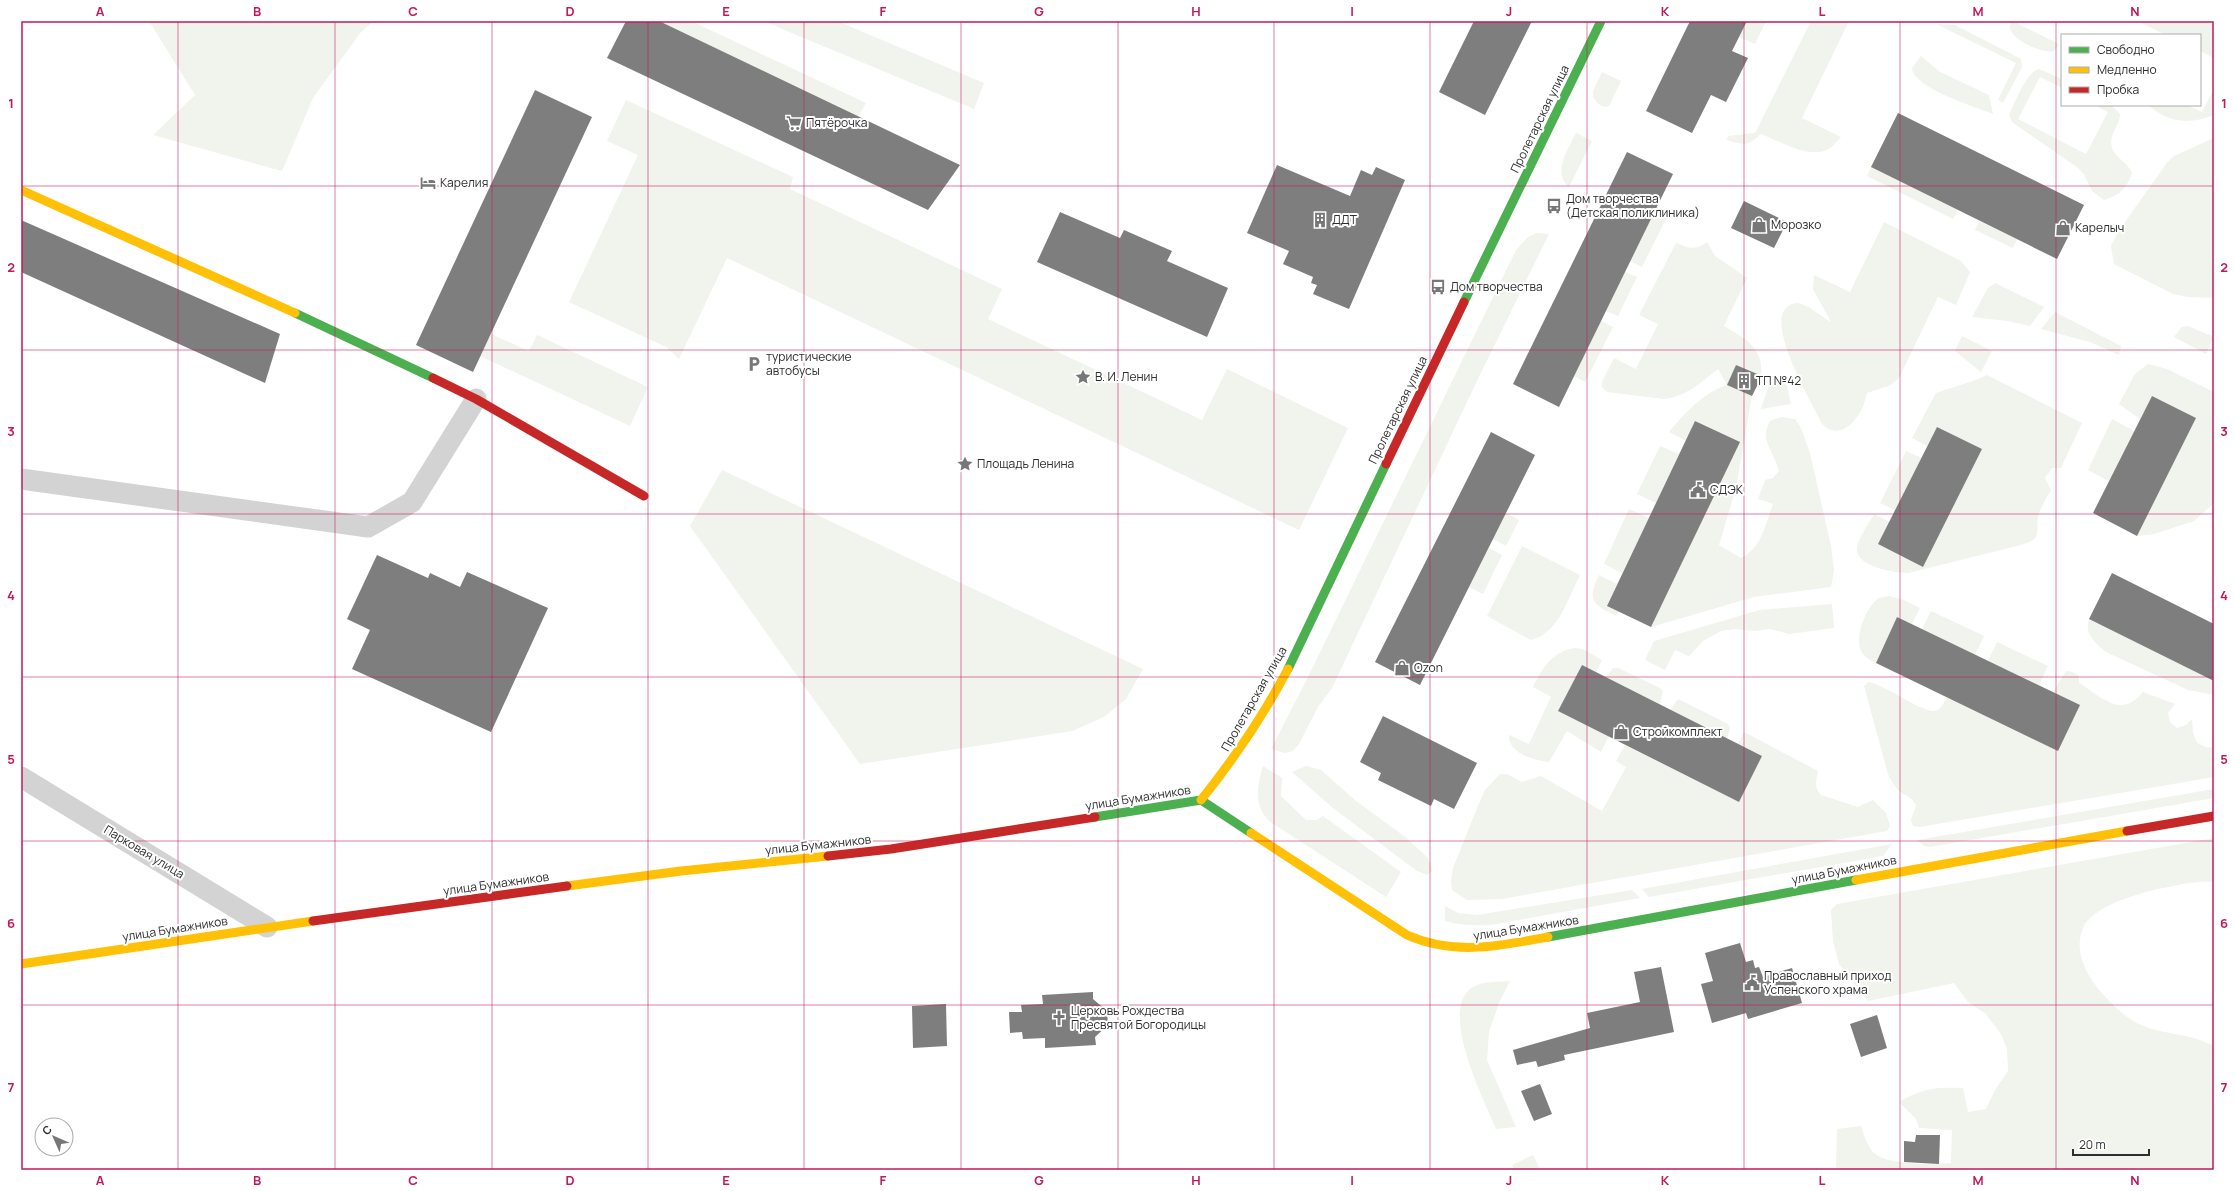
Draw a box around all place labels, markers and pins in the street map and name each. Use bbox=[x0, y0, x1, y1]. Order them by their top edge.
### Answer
supermarket icon: Пятёрочка bbox=[785, 114, 803, 132]
place label: Пятёрочка bbox=[806, 114, 867, 131]
hotel icon: Карелия bbox=[419, 174, 437, 192]
place label: Карелия bbox=[440, 174, 488, 191]
place label: Дом творчества (Детская поликлиника) bbox=[1566, 190, 1700, 221]
bus stop icon: Дом творчества (Детская поликлиника) bbox=[1545, 197, 1563, 215]
building icon: ДДТ bbox=[1311, 211, 1329, 229]
place label: ДДТ bbox=[1332, 211, 1358, 228]
shop icon: Морозко bbox=[1750, 216, 1768, 234]
place label: Морозко bbox=[1771, 216, 1821, 233]
shop icon: Карелыч bbox=[2054, 219, 2072, 237]
place label: Карелыч bbox=[2075, 219, 2124, 236]
bus stop icon: Дом творчества bbox=[1429, 278, 1447, 296]
place label: Дом творчества bbox=[1450, 278, 1543, 295]
place label: туристические автобусы bbox=[766, 348, 852, 379]
parking icon: туристические автобусы bbox=[745, 355, 763, 373]
place icon: В. И. Ленин bbox=[1074, 368, 1092, 386]
place label: В. И. Ленин bbox=[1095, 368, 1158, 385]
building icon: ТП №42 bbox=[1735, 372, 1753, 390]
place label: ТП №42 bbox=[1756, 372, 1801, 389]
place icon: Площадь Ленина bbox=[956, 455, 974, 473]
place label: Площадь Ленина bbox=[977, 455, 1074, 472]
public building icon: СДЭК bbox=[1689, 481, 1707, 499]
place label: СДЭК bbox=[1710, 481, 1744, 498]
shop icon: Ozon bbox=[1393, 659, 1411, 677]
place label: Ozon bbox=[1414, 659, 1443, 676]
shop icon: Стройкомплект bbox=[1612, 723, 1630, 741]
place label: Стройкомплект bbox=[1633, 723, 1723, 740]
place label: Православный приход Успенского храма bbox=[1764, 967, 1892, 998]
public building icon: Православный приход Успенского храма bbox=[1743, 974, 1761, 992]
place label: Церковь Рождества Пресвятой Богородицы bbox=[1071, 1002, 1206, 1033]
church icon: Церковь Рождества Пресвятой Богородицы bbox=[1050, 1009, 1068, 1027]

